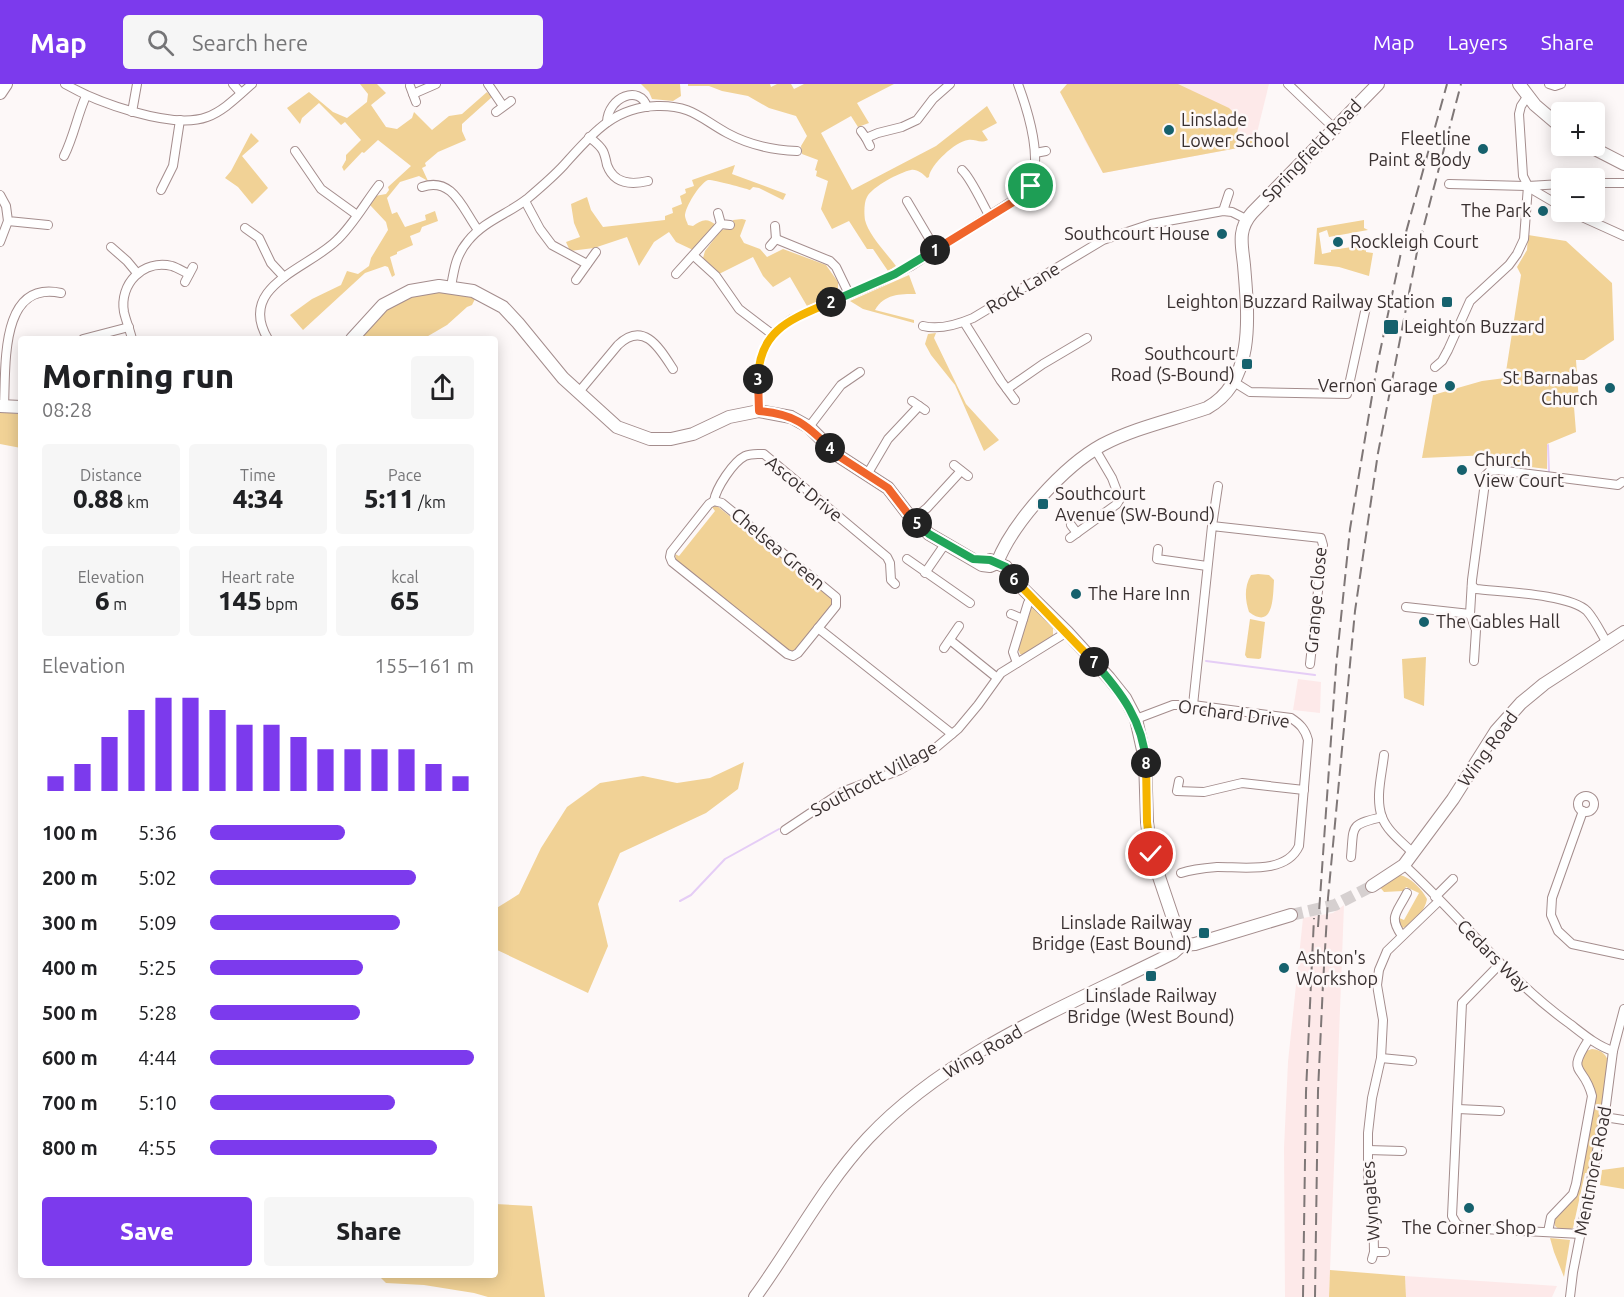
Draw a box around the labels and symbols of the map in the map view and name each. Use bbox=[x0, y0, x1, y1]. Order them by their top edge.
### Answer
street label: Springfield Road bbox=[1258, 95, 1365, 205]
place label: Linslade Lower School bbox=[1181, 109, 1290, 150]
marker: Linslade Lower School bbox=[1162, 123, 1176, 137]
place label: Fleetline Paint & Body bbox=[1368, 128, 1471, 169]
marker: Fleetline Paint & Body bbox=[1476, 142, 1490, 156]
pin bbox=[1005, 160, 1056, 211]
place label: The Park bbox=[1461, 200, 1531, 220]
marker: The Park bbox=[1536, 204, 1550, 218]
place label: Southcourt House bbox=[1064, 223, 1210, 243]
marker: Southcourt House bbox=[1215, 227, 1229, 241]
place label: Rockleigh Court bbox=[1350, 231, 1479, 251]
pin: 1 bbox=[920, 235, 950, 265]
marker: Rockleigh Court bbox=[1331, 235, 1345, 249]
street label: Rock Lane bbox=[982, 257, 1063, 317]
pin: 2 bbox=[816, 287, 846, 317]
place label: Leighton Buzzard Railway Station bbox=[1167, 291, 1435, 311]
marker: Leighton Buzzard Railway Station bbox=[1440, 295, 1454, 309]
place label: Leighton Buzzard bbox=[1404, 316, 1545, 336]
marker: Leighton Buzzard bbox=[1382, 318, 1400, 336]
place label: Southcourt Road (S-Bound) bbox=[1110, 343, 1235, 385]
marker: Southcourt Road (S-Bound) bbox=[1240, 357, 1254, 371]
pin: 3 bbox=[743, 364, 773, 394]
place label: St Barnabas Church bbox=[1503, 367, 1598, 408]
place label: Vernon Garage bbox=[1318, 375, 1438, 395]
marker: Vernon Garage bbox=[1443, 379, 1457, 393]
marker: St Barnabas Church bbox=[1603, 381, 1617, 395]
pin: 4 bbox=[815, 433, 845, 463]
place label: Church View Court bbox=[1474, 449, 1564, 490]
street label: Ascot Drive bbox=[762, 451, 847, 525]
marker: Church View Court bbox=[1455, 463, 1469, 477]
place label: Southcourt Avenue (SW-Bound) bbox=[1055, 483, 1215, 525]
marker: Southcourt Avenue (SW-Bound) bbox=[1036, 497, 1050, 511]
street label: Chelsea Green bbox=[728, 503, 829, 593]
pin: 5 bbox=[902, 508, 932, 538]
street label: Grange Close bbox=[1300, 546, 1330, 654]
pin: 6 bbox=[999, 564, 1029, 594]
place label: The Hare Inn bbox=[1088, 583, 1190, 603]
marker: The Hare Inn bbox=[1069, 587, 1083, 601]
place label: The Gables Hall bbox=[1436, 611, 1560, 631]
marker: The Gables Hall bbox=[1417, 615, 1431, 629]
pin: 7 bbox=[1079, 647, 1109, 677]
street label: Orchard Drive bbox=[1177, 695, 1291, 731]
street label: Wing Road bbox=[1453, 707, 1521, 790]
street label: Southcott Village bbox=[807, 736, 940, 820]
pin: 8 bbox=[1131, 748, 1161, 778]
pin bbox=[1125, 828, 1176, 879]
place label: Linslade Railway Bridge (East Bound) bbox=[1032, 912, 1192, 954]
street label: Cedars Way bbox=[1454, 915, 1534, 996]
marker: Linslade Railway Bridge (East Bound) bbox=[1197, 926, 1211, 940]
place label: Ashton's Workshop bbox=[1296, 947, 1378, 988]
marker: Ashton's Workshop bbox=[1277, 961, 1291, 975]
marker: Linslade Railway Bridge (West Bound) bbox=[1144, 969, 1158, 983]
place label: Linslade Railway Bridge (West Bound) bbox=[1067, 985, 1235, 1027]
street label: Wing Road bbox=[940, 1021, 1025, 1082]
street label: Mentmore Road bbox=[1570, 1104, 1614, 1237]
street label: Wyngates bbox=[1357, 1160, 1383, 1242]
marker: The Corner Shop bbox=[1462, 1201, 1476, 1215]
place label: The Corner Shop bbox=[1402, 1217, 1536, 1237]

